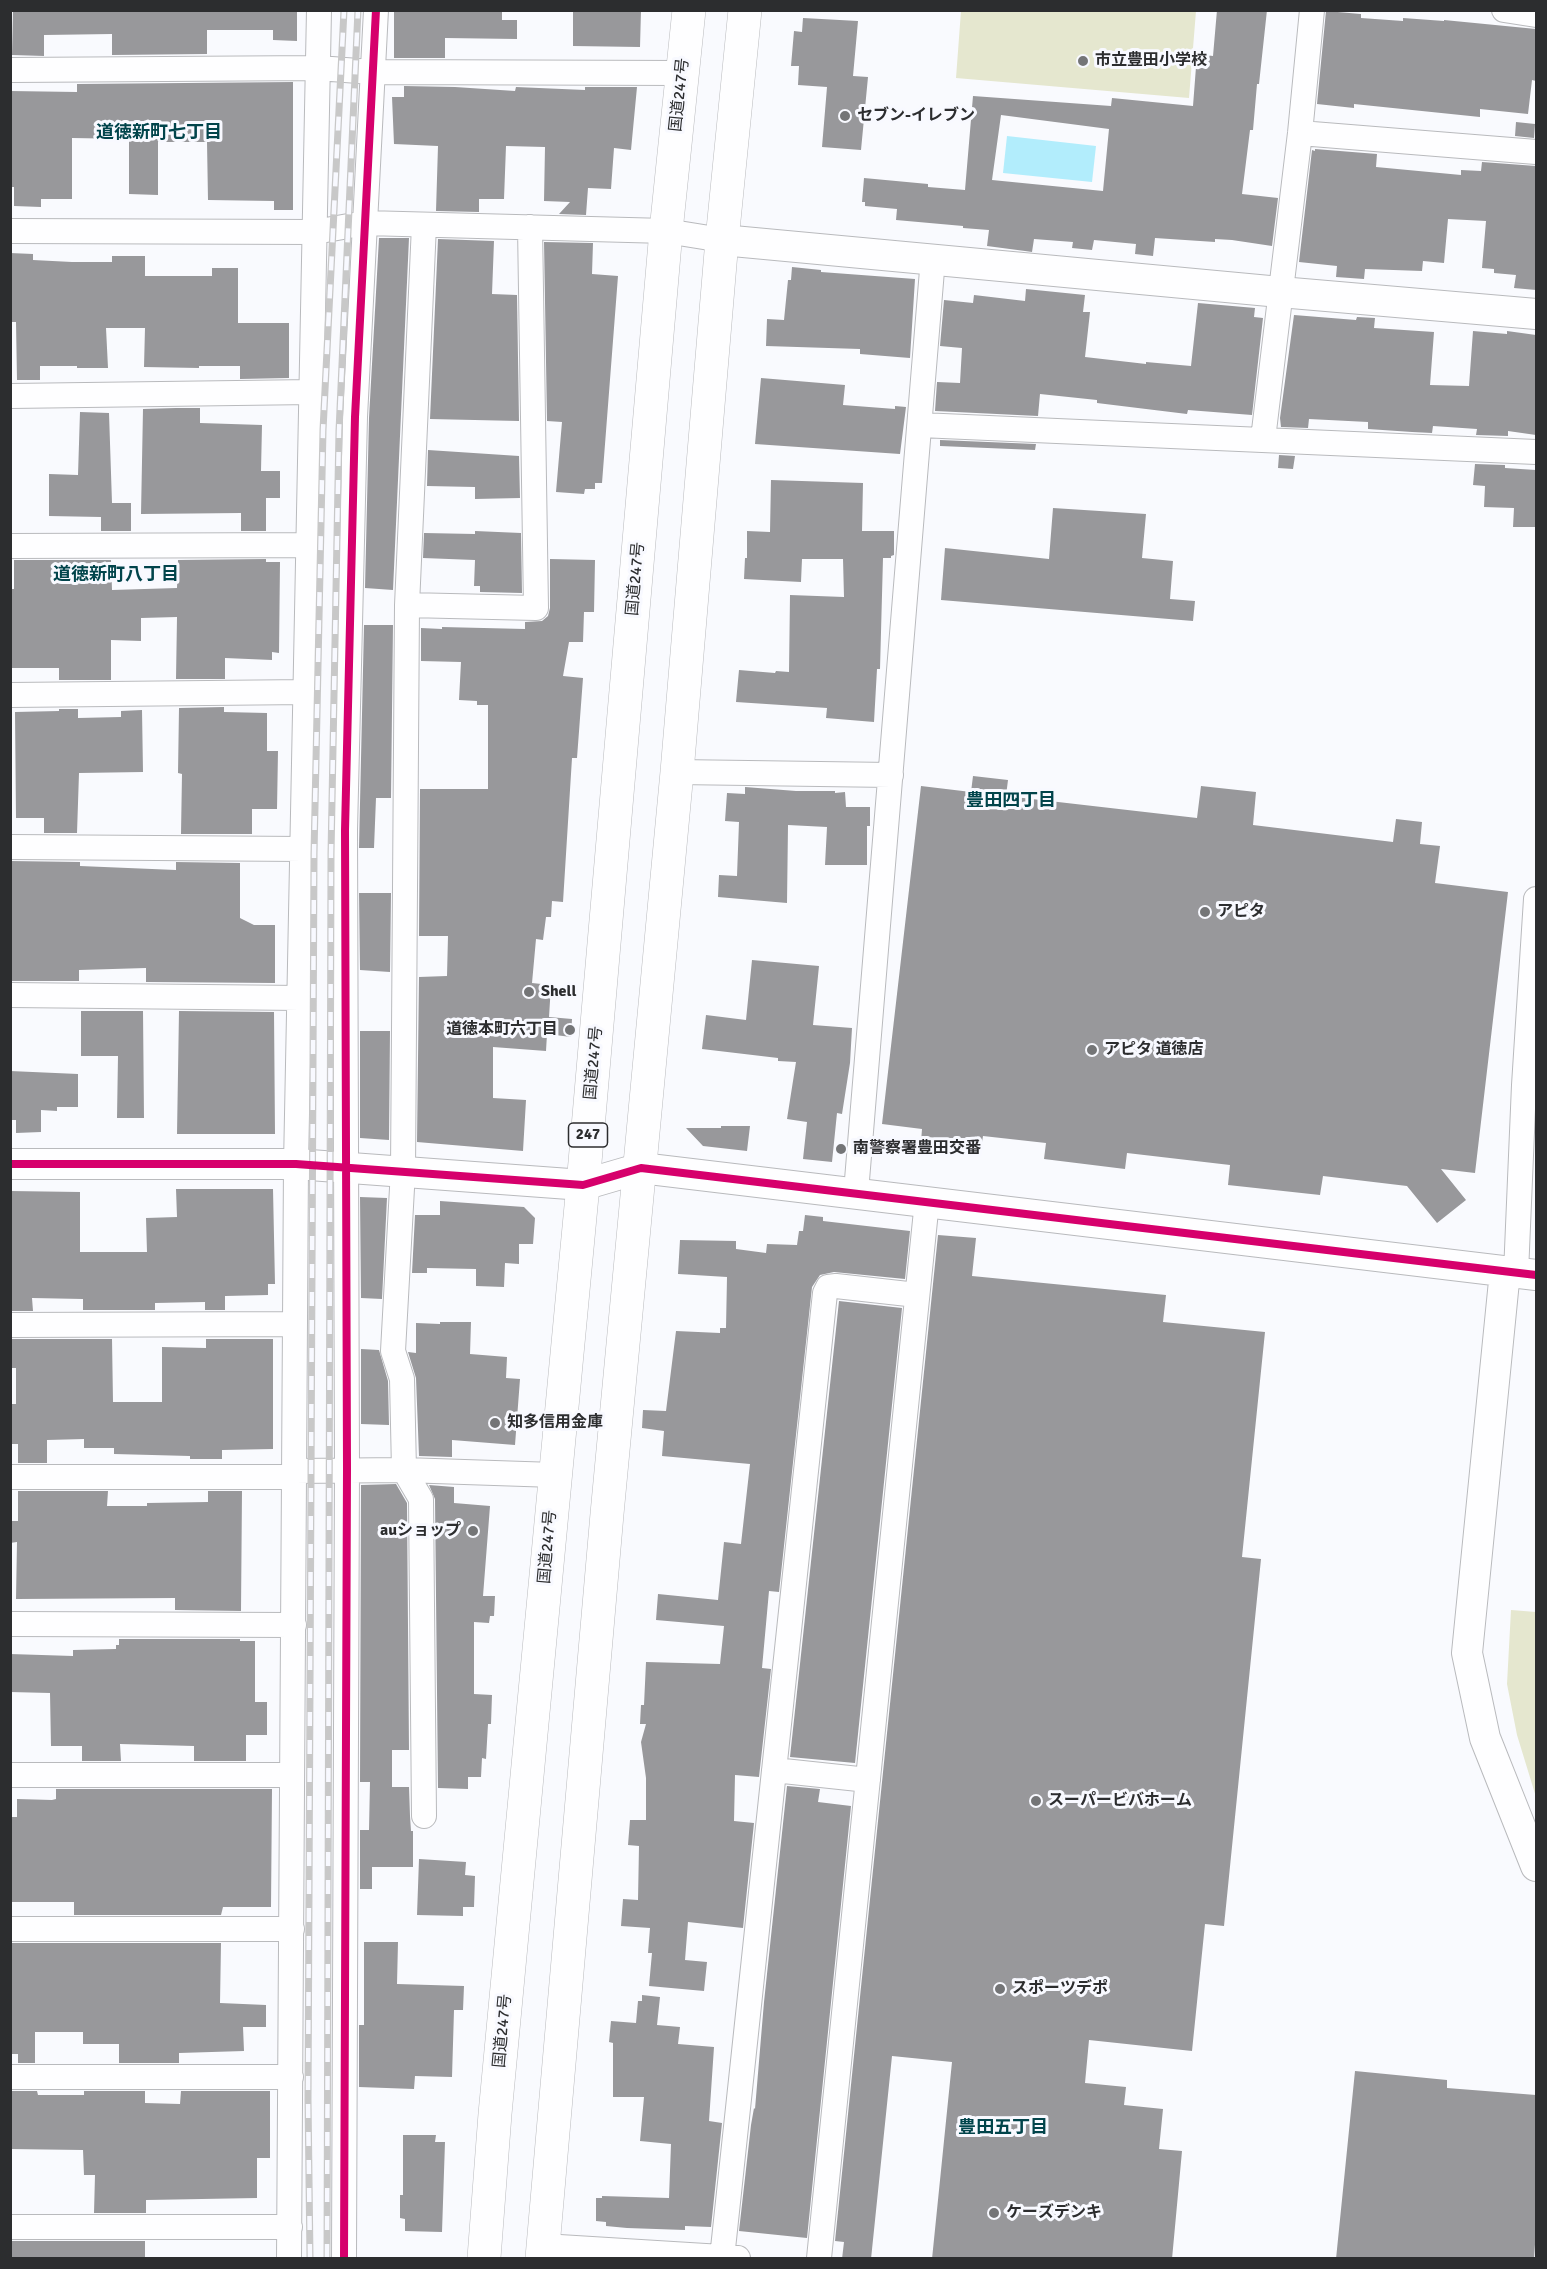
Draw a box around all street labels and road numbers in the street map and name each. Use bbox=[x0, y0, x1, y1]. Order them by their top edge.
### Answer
street label: 国道247号 bbox=[667, 57, 693, 133]
street label: 国道247号 bbox=[623, 541, 649, 617]
street label: 国道247号 bbox=[581, 1025, 607, 1101]
road number: 247 bbox=[568, 1123, 608, 1147]
street label: 国道247号 bbox=[535, 1509, 561, 1585]
street label: 国道247号 bbox=[490, 1993, 516, 2069]

